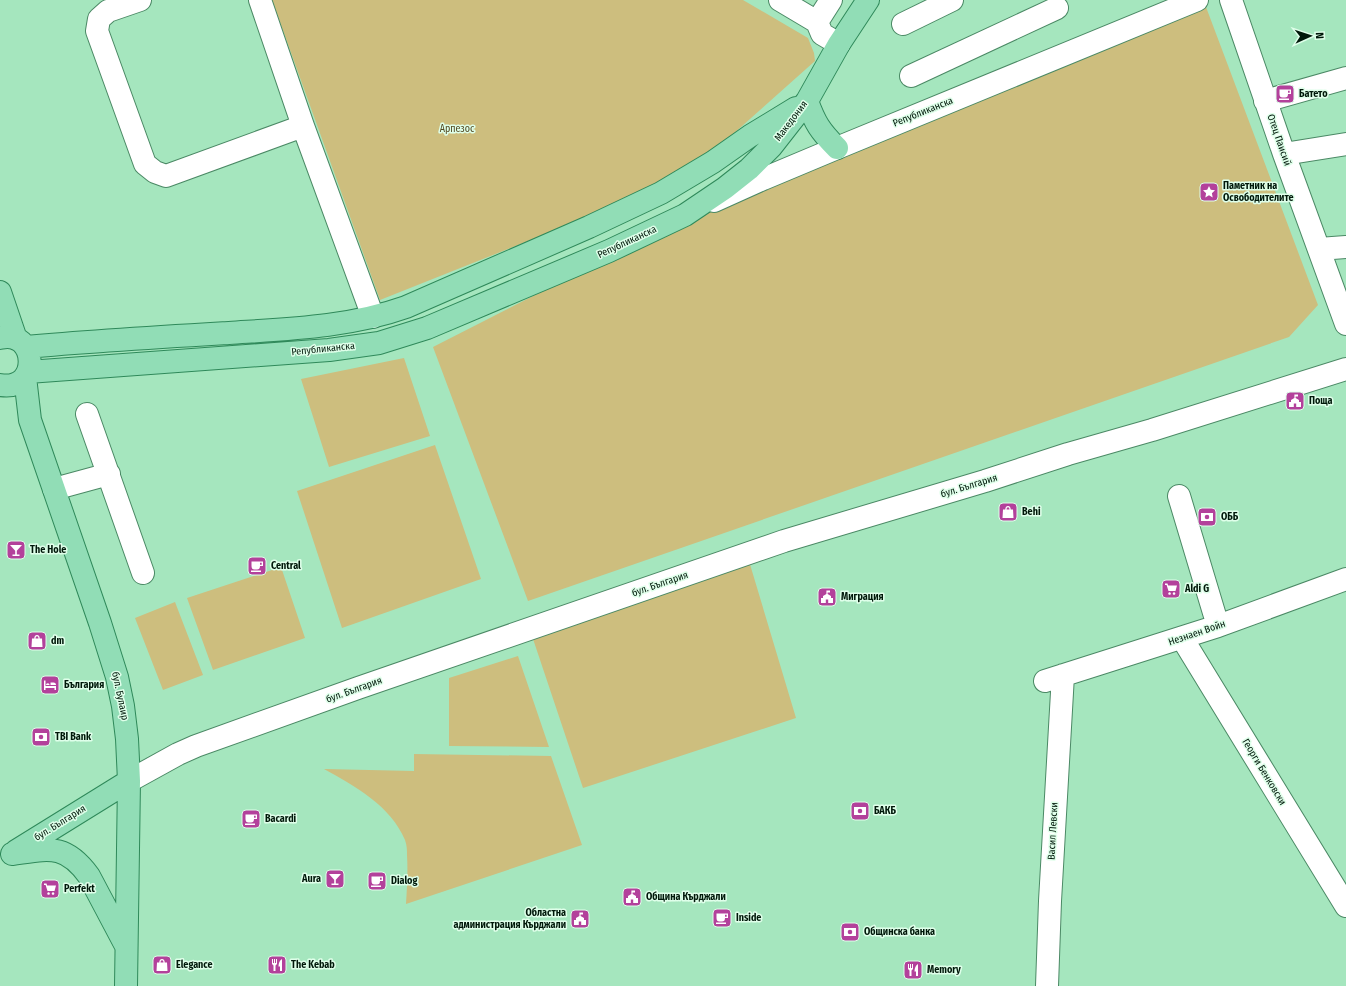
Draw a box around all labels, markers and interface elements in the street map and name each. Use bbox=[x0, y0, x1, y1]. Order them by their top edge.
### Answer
north arrow bbox=[1290, 16, 1330, 56]
text: N bbox=[1313, 32, 1326, 39]
cafe icon: Батето bbox=[1274, 83, 1296, 105]
place label: Батето bbox=[1299, 88, 1328, 100]
street label: Републиканска bbox=[891, 94, 955, 130]
street label: Македония bbox=[772, 98, 810, 144]
street label: Отец Паисий bbox=[1265, 113, 1293, 167]
park label: Арпезос bbox=[440, 123, 475, 135]
place label: Паметник на Освободителите bbox=[1223, 180, 1294, 204]
place icon: Паметник на Освободителите bbox=[1198, 181, 1220, 203]
street label: Републиканска bbox=[596, 223, 658, 261]
street label: Републиканска bbox=[291, 340, 355, 358]
public building icon: Поща bbox=[1284, 390, 1306, 412]
place label: Поща bbox=[1309, 395, 1333, 407]
street label: бул. България bbox=[939, 472, 999, 500]
shop icon: Behi bbox=[997, 501, 1019, 523]
place label: Behi bbox=[1022, 506, 1041, 518]
bank icon: ОББ bbox=[1196, 506, 1218, 528]
place label: ОББ bbox=[1221, 511, 1239, 523]
bar icon: The Hole bbox=[5, 539, 27, 561]
place label: The Hole bbox=[30, 544, 66, 556]
cafe icon: Central bbox=[246, 555, 268, 577]
place label: Central bbox=[271, 560, 301, 572]
street label: бул. България bbox=[630, 569, 690, 599]
supermarket icon: Aldi G bbox=[1160, 578, 1182, 600]
place label: Aldi G bbox=[1184, 583, 1209, 595]
public building icon: Миграция bbox=[816, 586, 838, 608]
place label: Миграция bbox=[841, 591, 884, 603]
street label: Незнаен Войн bbox=[1167, 618, 1227, 648]
shop icon: dm bbox=[26, 630, 48, 652]
place label: dm bbox=[51, 635, 64, 647]
street label: бул. Булаир bbox=[109, 671, 131, 721]
hotel icon: България bbox=[39, 674, 61, 696]
street label: бул. България bbox=[324, 674, 384, 706]
place label: България bbox=[64, 679, 104, 691]
bank icon: TBI Bank bbox=[30, 726, 52, 748]
place label: TBI Bank bbox=[55, 731, 92, 743]
street label: Георги Бенковски bbox=[1239, 737, 1289, 807]
bank icon: БАКБ bbox=[849, 800, 871, 822]
street label: бул. България bbox=[32, 802, 88, 844]
street label: Васил Левски bbox=[1045, 802, 1061, 860]
place label: БАКБ bbox=[874, 805, 896, 817]
cafe icon: Bacardi bbox=[240, 808, 262, 830]
place label: Bacardi bbox=[265, 813, 297, 825]
bar icon: Aura bbox=[324, 868, 346, 890]
cafe icon: Dialog bbox=[366, 870, 388, 892]
place label: Aura bbox=[301, 873, 321, 885]
place label: Dialog bbox=[391, 875, 417, 887]
supermarket icon: Perfekt bbox=[39, 878, 61, 900]
place label: Perfekt bbox=[64, 883, 95, 895]
public building icon: Община Кърджали bbox=[621, 886, 643, 908]
place label: Община Кърджали bbox=[646, 891, 726, 903]
place label: Областна администрация Кърджали bbox=[454, 907, 566, 931]
cafe icon: Inside bbox=[711, 907, 733, 929]
public building icon: Областна администрация Кърджали bbox=[569, 908, 591, 930]
place label: Inside bbox=[736, 912, 761, 924]
bank icon: Общинска банка bbox=[839, 921, 861, 943]
place label: Общинска банка bbox=[864, 926, 935, 938]
shop icon: Elegance bbox=[151, 954, 173, 976]
restaurant icon: The Kebab bbox=[266, 954, 288, 976]
place label: Elegance bbox=[176, 959, 213, 971]
place label: The Kebab bbox=[291, 959, 335, 971]
restaurant icon: Memory bbox=[902, 959, 924, 981]
place label: Memory bbox=[927, 964, 961, 976]

